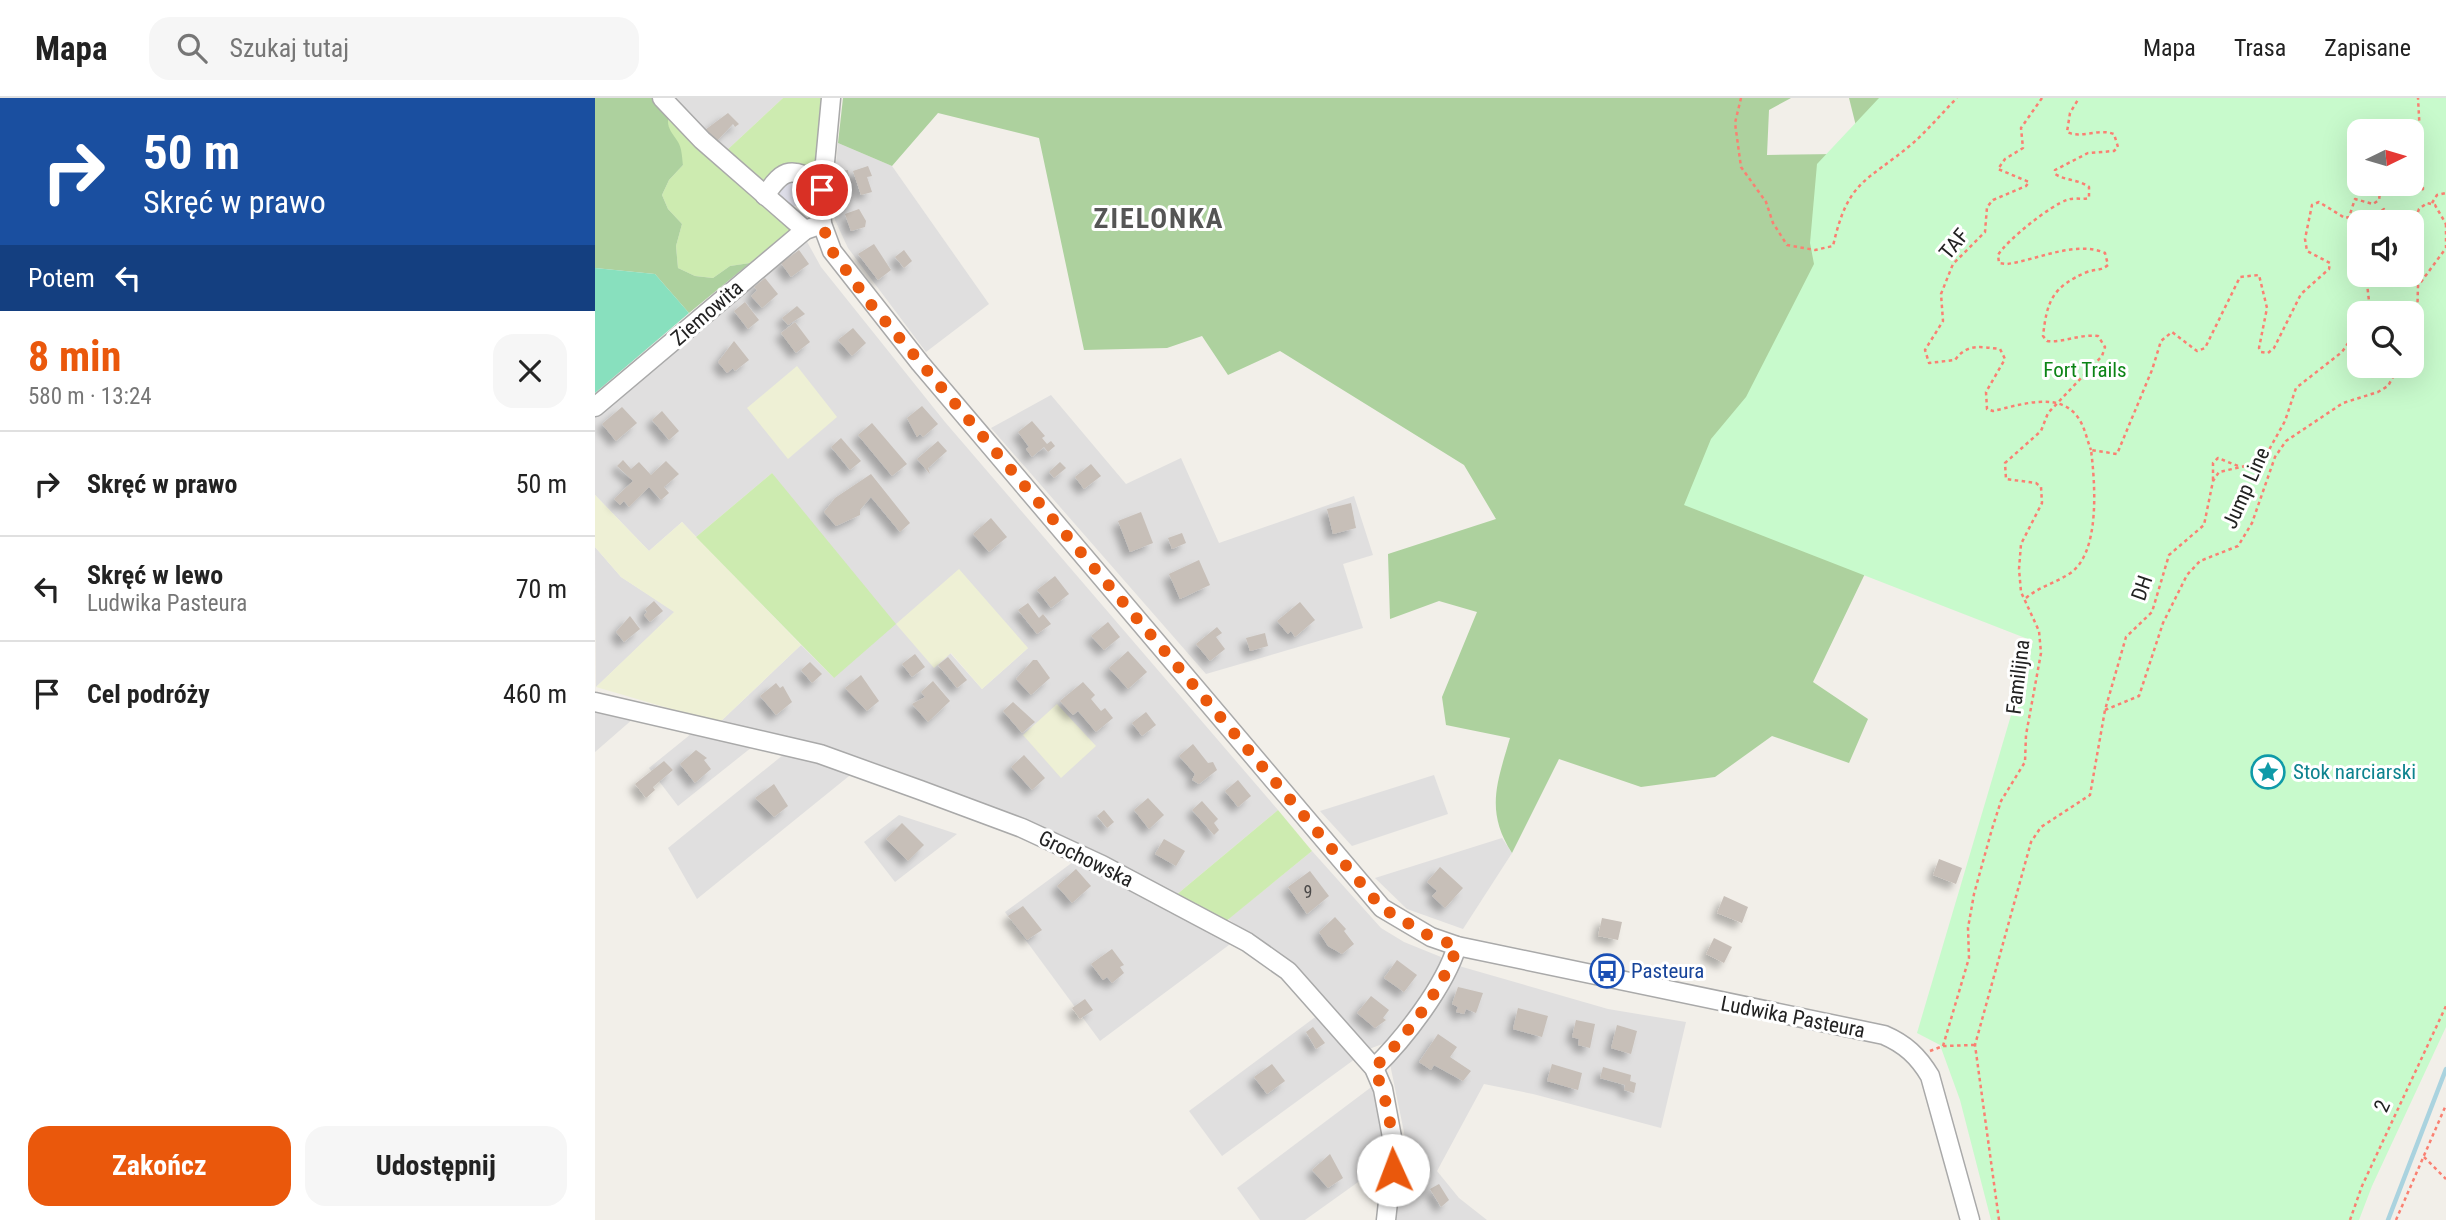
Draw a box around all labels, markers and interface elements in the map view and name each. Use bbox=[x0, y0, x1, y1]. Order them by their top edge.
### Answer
search box bbox=[149, 17, 639, 80]
text: Mapa bbox=[35, 29, 107, 68]
icon: search bbox=[173, 29, 211, 67]
text: Szukaj tutaj bbox=[229, 33, 349, 63]
text: Mapa bbox=[2143, 34, 2196, 62]
text: Trasa bbox=[2234, 34, 2286, 62]
text: Zapisane bbox=[2324, 34, 2411, 62]
north arrow bbox=[2347, 119, 2424, 196]
map controls bbox=[2347, 119, 2424, 378]
text: 50 m bbox=[143, 124, 240, 181]
icon: right bbox=[28, 126, 119, 217]
pin bbox=[792, 160, 852, 220]
icon: arrive bbox=[803, 171, 841, 209]
text: Skręć w prawo bbox=[143, 183, 326, 221]
district label: ZIELONKA bbox=[1094, 202, 1224, 235]
button: sound bbox=[2347, 210, 2424, 287]
street label: TAF bbox=[1934, 224, 1974, 264]
icon: left bbox=[109, 259, 147, 297]
text: Potem bbox=[28, 263, 95, 293]
street label: Ziemowita bbox=[666, 275, 748, 351]
button: search bbox=[2347, 301, 2424, 378]
text: 8 min bbox=[28, 332, 121, 381]
button: close bbox=[493, 334, 567, 408]
park label: Fort Trails bbox=[2043, 358, 2127, 382]
text: 580 m · 13:24 bbox=[28, 383, 152, 410]
street label: Jump Line bbox=[2218, 444, 2275, 532]
icon: right bbox=[28, 465, 66, 503]
text: Skręć w prawo bbox=[87, 469, 237, 499]
text: 50 m bbox=[516, 469, 567, 499]
text: Skręć w lewo bbox=[87, 560, 223, 590]
icon: left bbox=[28, 570, 66, 608]
street label: DH bbox=[2127, 572, 2157, 604]
text: 70 m bbox=[516, 574, 567, 604]
text: Ludwika Pasteura bbox=[87, 590, 247, 617]
street label: Familijna bbox=[2002, 638, 2034, 716]
icon: arrive bbox=[28, 675, 66, 713]
text: Cel podróży bbox=[87, 679, 210, 709]
text: 460 m bbox=[503, 679, 567, 709]
place icon: Stok narciarski bbox=[2249, 753, 2287, 791]
place label: Stok narciarski bbox=[2293, 760, 2416, 784]
street label: Grochowska bbox=[1035, 826, 1137, 892]
house number: 9 bbox=[1304, 881, 1312, 902]
bus stop icon: Pasteura bbox=[1588, 952, 1626, 990]
place label: Pasteura bbox=[1631, 959, 1704, 983]
street label: Ludwika Pasteura bbox=[1719, 991, 1867, 1043]
street label: 2 bbox=[2369, 1096, 2395, 1116]
button: Zakończ bbox=[28, 1126, 291, 1206]
button: Udostępnij bbox=[305, 1126, 567, 1206]
position arrow bbox=[1356, 1133, 1430, 1207]

